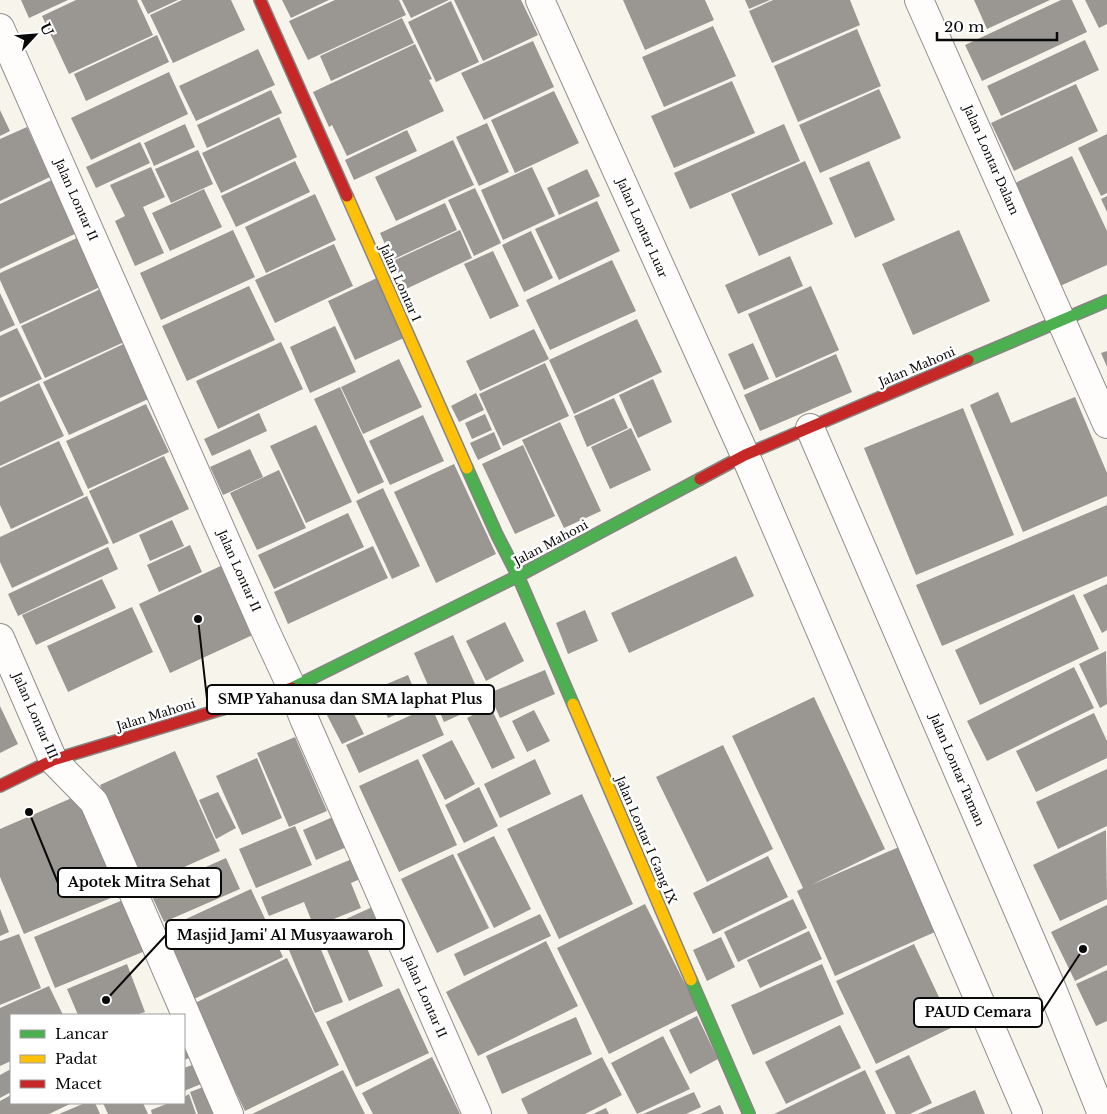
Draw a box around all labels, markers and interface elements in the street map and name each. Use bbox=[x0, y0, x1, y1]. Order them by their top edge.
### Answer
north arrow bbox=[10, 10, 60, 60]
scale bar bbox=[937, 10, 1057, 42]
text: 20 m bbox=[944, 17, 984, 36]
text: U bbox=[36, 20, 58, 39]
street label: Jalan Lontar Dalam bbox=[960, 101, 1023, 217]
street label: Jalan Lontar II bbox=[51, 155, 101, 243]
street label: Jalan Lontar Luar bbox=[613, 174, 671, 280]
street label: Jalan Lontar I bbox=[376, 240, 424, 324]
street label: Jalan Mahoni bbox=[875, 344, 957, 390]
street label: Jalan Mahoni bbox=[510, 517, 590, 569]
street label: Jalan Lontar II bbox=[214, 526, 264, 614]
street label: Jalan Lontar III bbox=[9, 668, 61, 761]
callout: SMP Yahanusa dan SMA laphat Plus bbox=[207, 685, 494, 714]
text: SMP Yahanusa dan SMA laphat Plus bbox=[218, 690, 483, 708]
street label: Jalan Mahoni bbox=[113, 695, 197, 734]
street label: Jalan Lontar Taman bbox=[926, 710, 988, 828]
street label: Jalan Lontar I Gang IX bbox=[612, 772, 680, 906]
callout: Apotek Mitra Sehat bbox=[58, 868, 221, 897]
text: Apotek Mitra Sehat bbox=[67, 873, 211, 891]
callout: Masjid Jami' Al Musyaawaroh bbox=[166, 920, 404, 949]
text: Masjid Jami' Al Musyaawaroh bbox=[177, 926, 393, 944]
street label: Jalan Lontar II bbox=[400, 952, 450, 1040]
callout: PAUD Cemara bbox=[914, 998, 1042, 1027]
text: PAUD Cemara bbox=[924, 1003, 1032, 1021]
legend bbox=[10, 1014, 185, 1104]
text: Lancar bbox=[55, 1024, 109, 1043]
text: Padat bbox=[55, 1049, 98, 1068]
text: Macet bbox=[55, 1074, 102, 1093]

